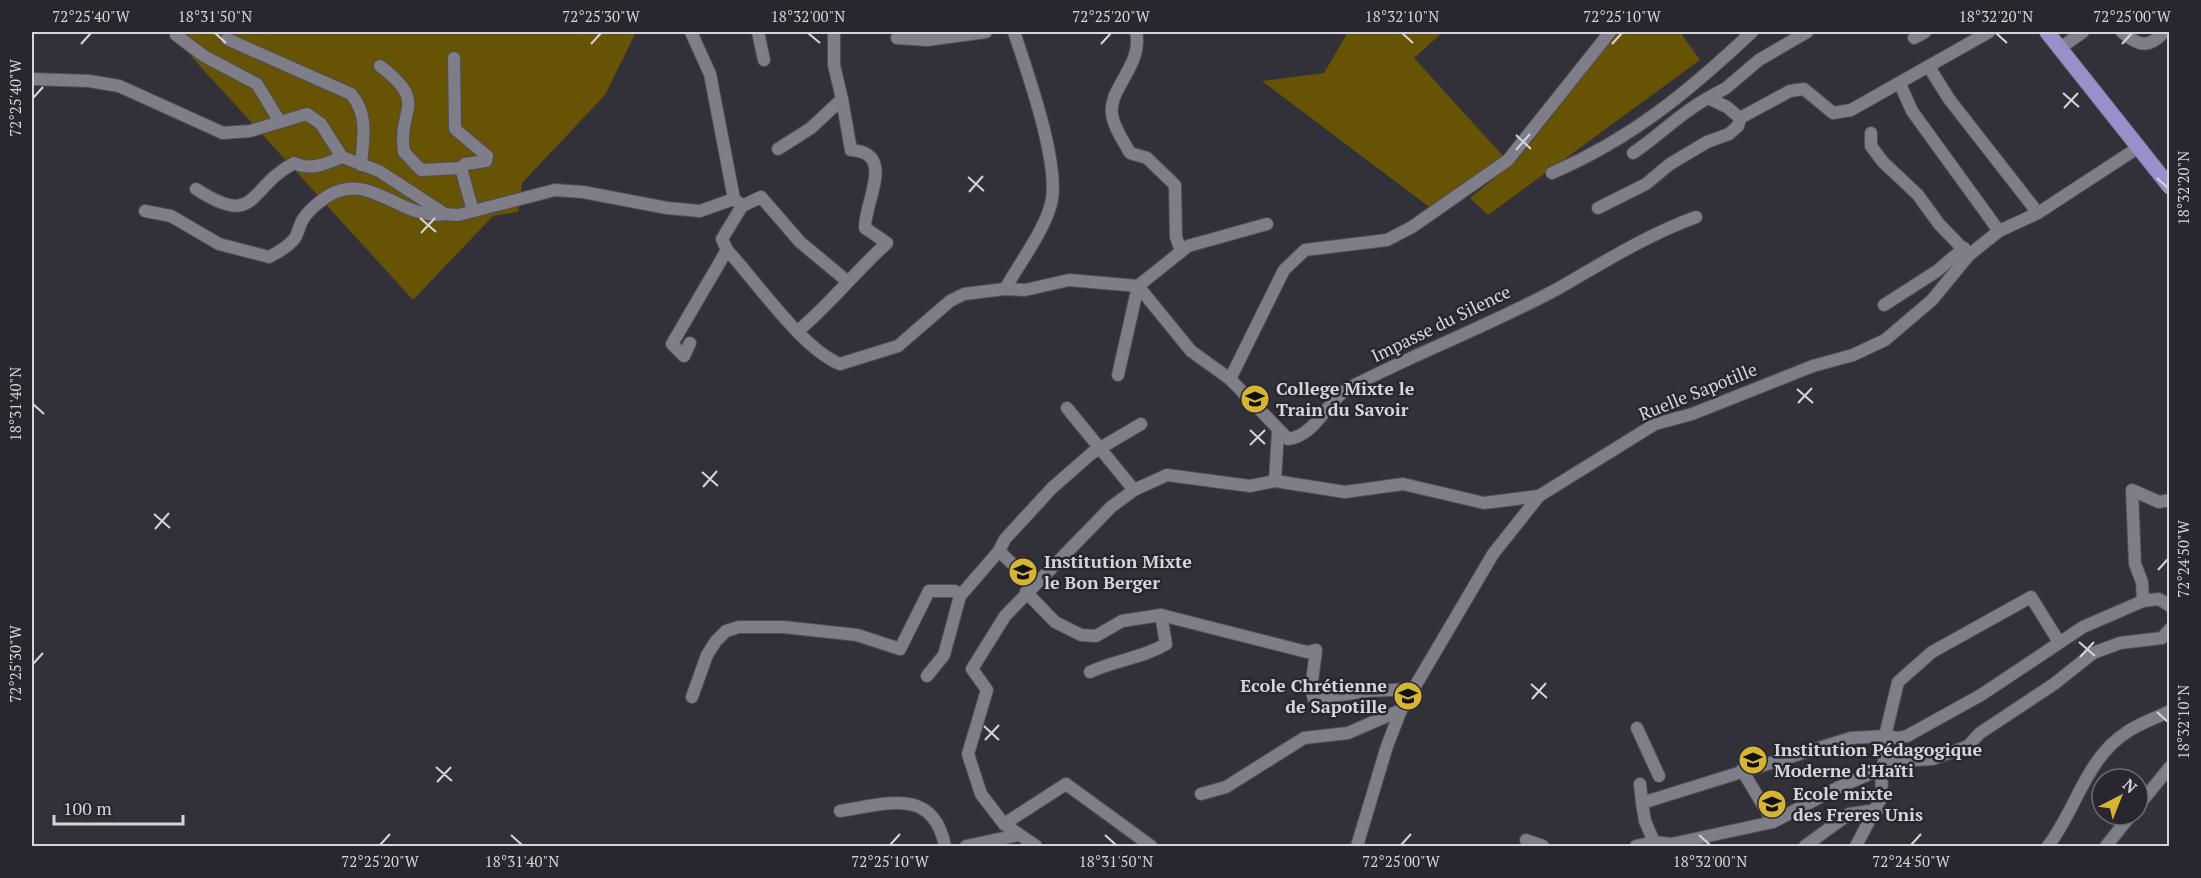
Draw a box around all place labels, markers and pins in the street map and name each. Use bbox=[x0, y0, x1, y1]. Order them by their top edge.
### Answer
place label: College Mixte le Train du Savoir bbox=[1276, 376, 1415, 421]
school or university icon: College Mixte le Train du Savoir bbox=[1239, 383, 1271, 415]
place label: Institution Mixte le Bon Berger bbox=[1044, 549, 1192, 594]
school or university icon: Institution Mixte le Bon Berger bbox=[1007, 556, 1039, 588]
place label: Ecole Chrétienne de Sapotille bbox=[1240, 673, 1387, 718]
school or university icon: Ecole Chrétienne de Sapotille bbox=[1392, 680, 1424, 712]
place label: Institution Pédagogique Moderne d'Haïti bbox=[1774, 737, 1982, 782]
school or university icon: Institution Pédagogique Moderne d'Haïti bbox=[1737, 744, 1769, 776]
place label: Ecole mixte des Freres Unis bbox=[1793, 781, 1923, 826]
school or university icon: Ecole mixte des Freres Unis bbox=[1756, 788, 1788, 820]

